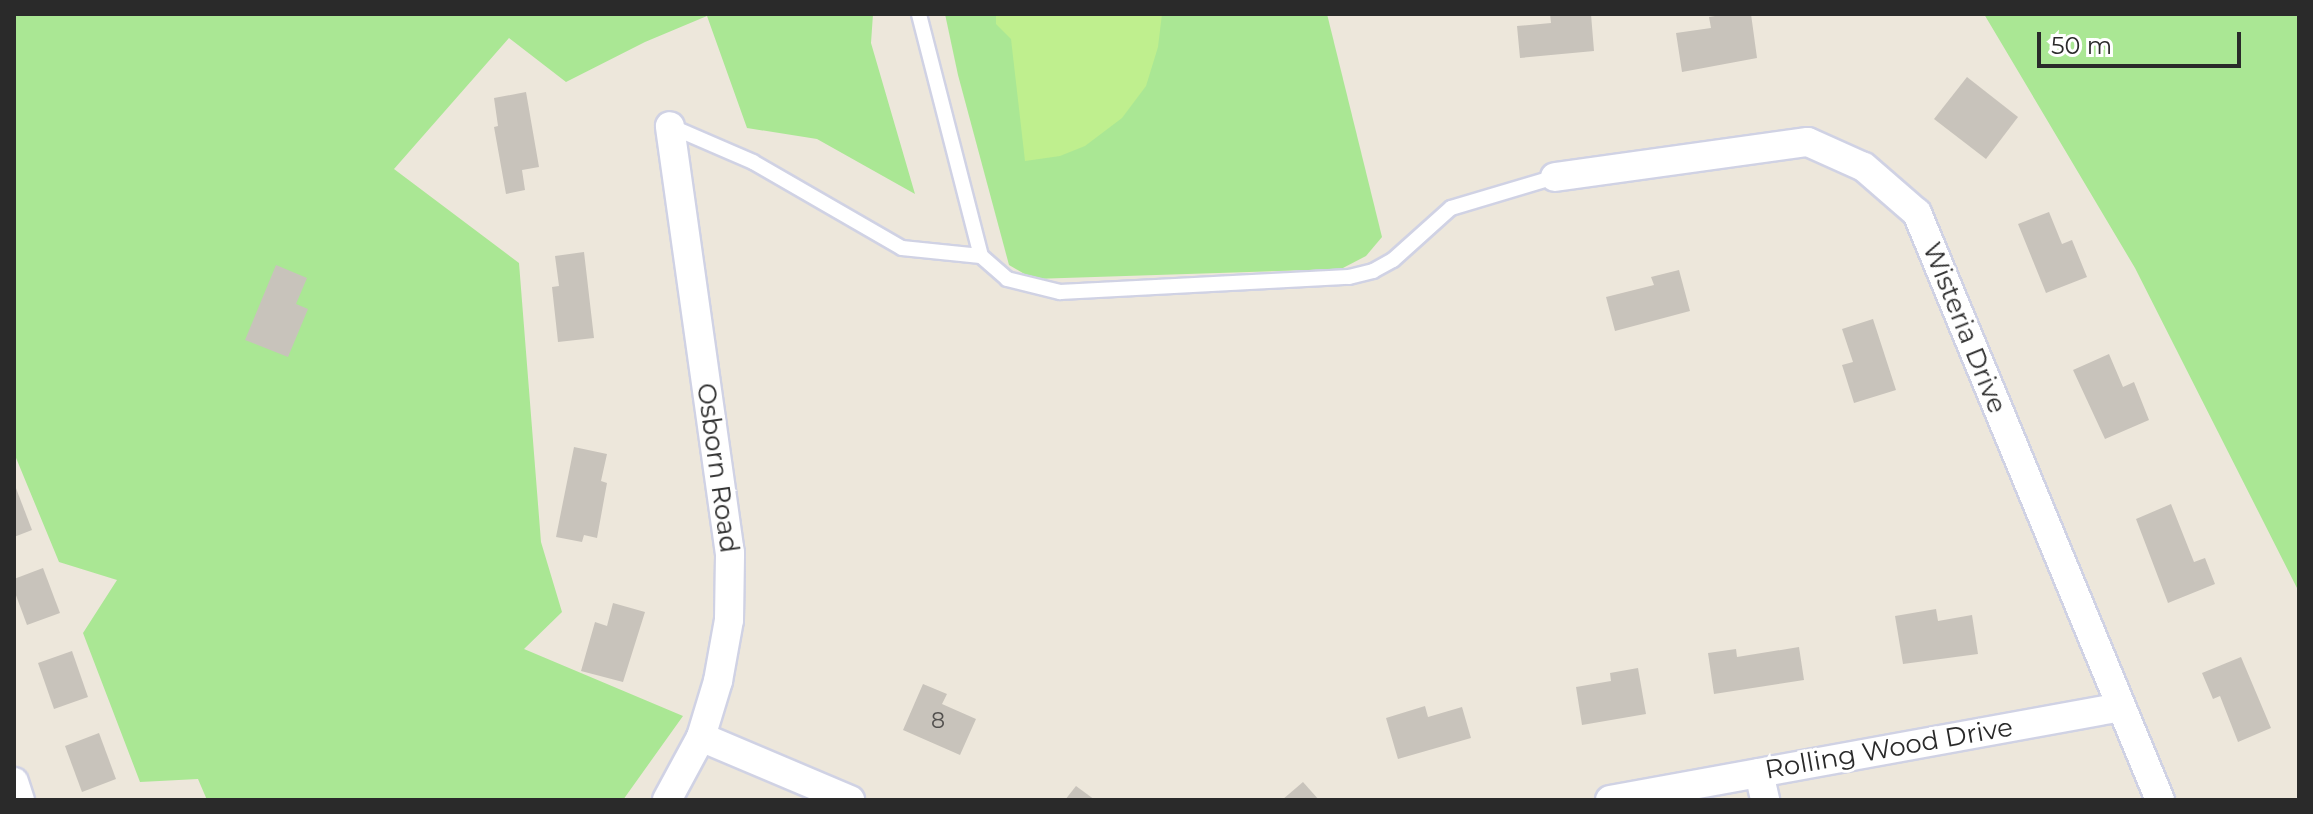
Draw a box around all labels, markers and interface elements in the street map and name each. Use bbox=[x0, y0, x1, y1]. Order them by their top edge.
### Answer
scale bar bbox=[2041, 16, 2245, 66]
text: 50 m bbox=[2051, 31, 2112, 60]
street label: Wisteria Drive bbox=[1916, 238, 2012, 418]
street label: Osborn Road bbox=[690, 381, 744, 555]
house number: 8 bbox=[931, 708, 945, 734]
street label: Rolling Wood Drive bbox=[1763, 712, 2015, 786]

